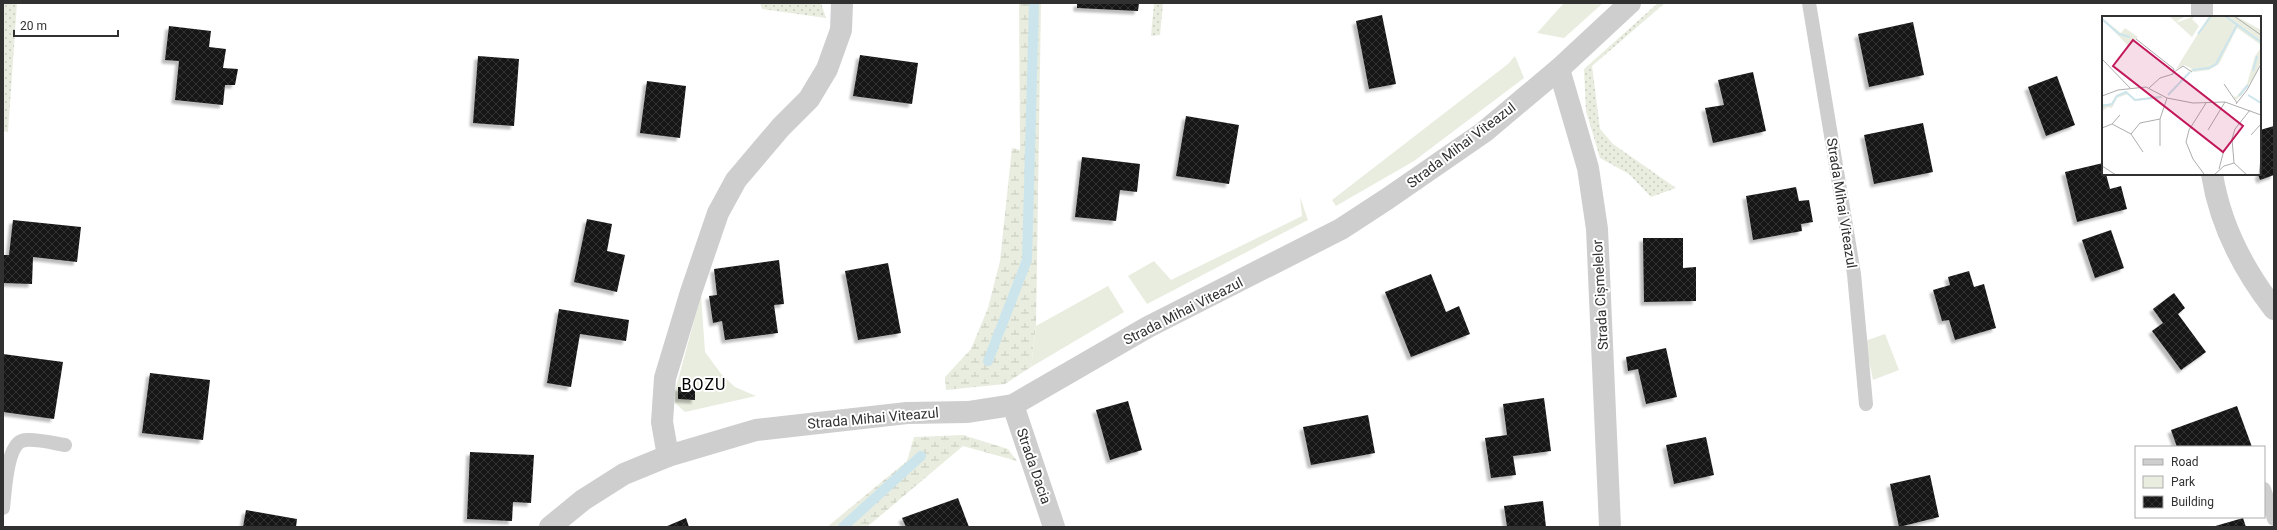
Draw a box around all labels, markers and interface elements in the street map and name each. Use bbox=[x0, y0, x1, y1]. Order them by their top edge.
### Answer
scale bar bbox=[14, 12, 118, 38]
inset map bbox=[2102, 16, 2261, 175]
text: 20 m bbox=[20, 19, 47, 33]
street label: Strada Mihai Viteazul bbox=[1404, 99, 1518, 191]
street label: Strada Mihai Viteazul bbox=[1824, 137, 1860, 269]
street label: Strada Cișmelelor bbox=[1589, 239, 1612, 351]
street label: Strada Mihai Viteazul bbox=[1121, 274, 1245, 348]
district label: BOZU bbox=[682, 375, 726, 394]
street label: Strada Mihai Viteazul bbox=[807, 404, 939, 432]
street label: Strada Dacia bbox=[1014, 426, 1054, 506]
legend bbox=[2135, 446, 2265, 518]
text: Road bbox=[2171, 455, 2199, 469]
text: Park bbox=[2171, 475, 2196, 489]
text: Building bbox=[2171, 495, 2214, 509]

